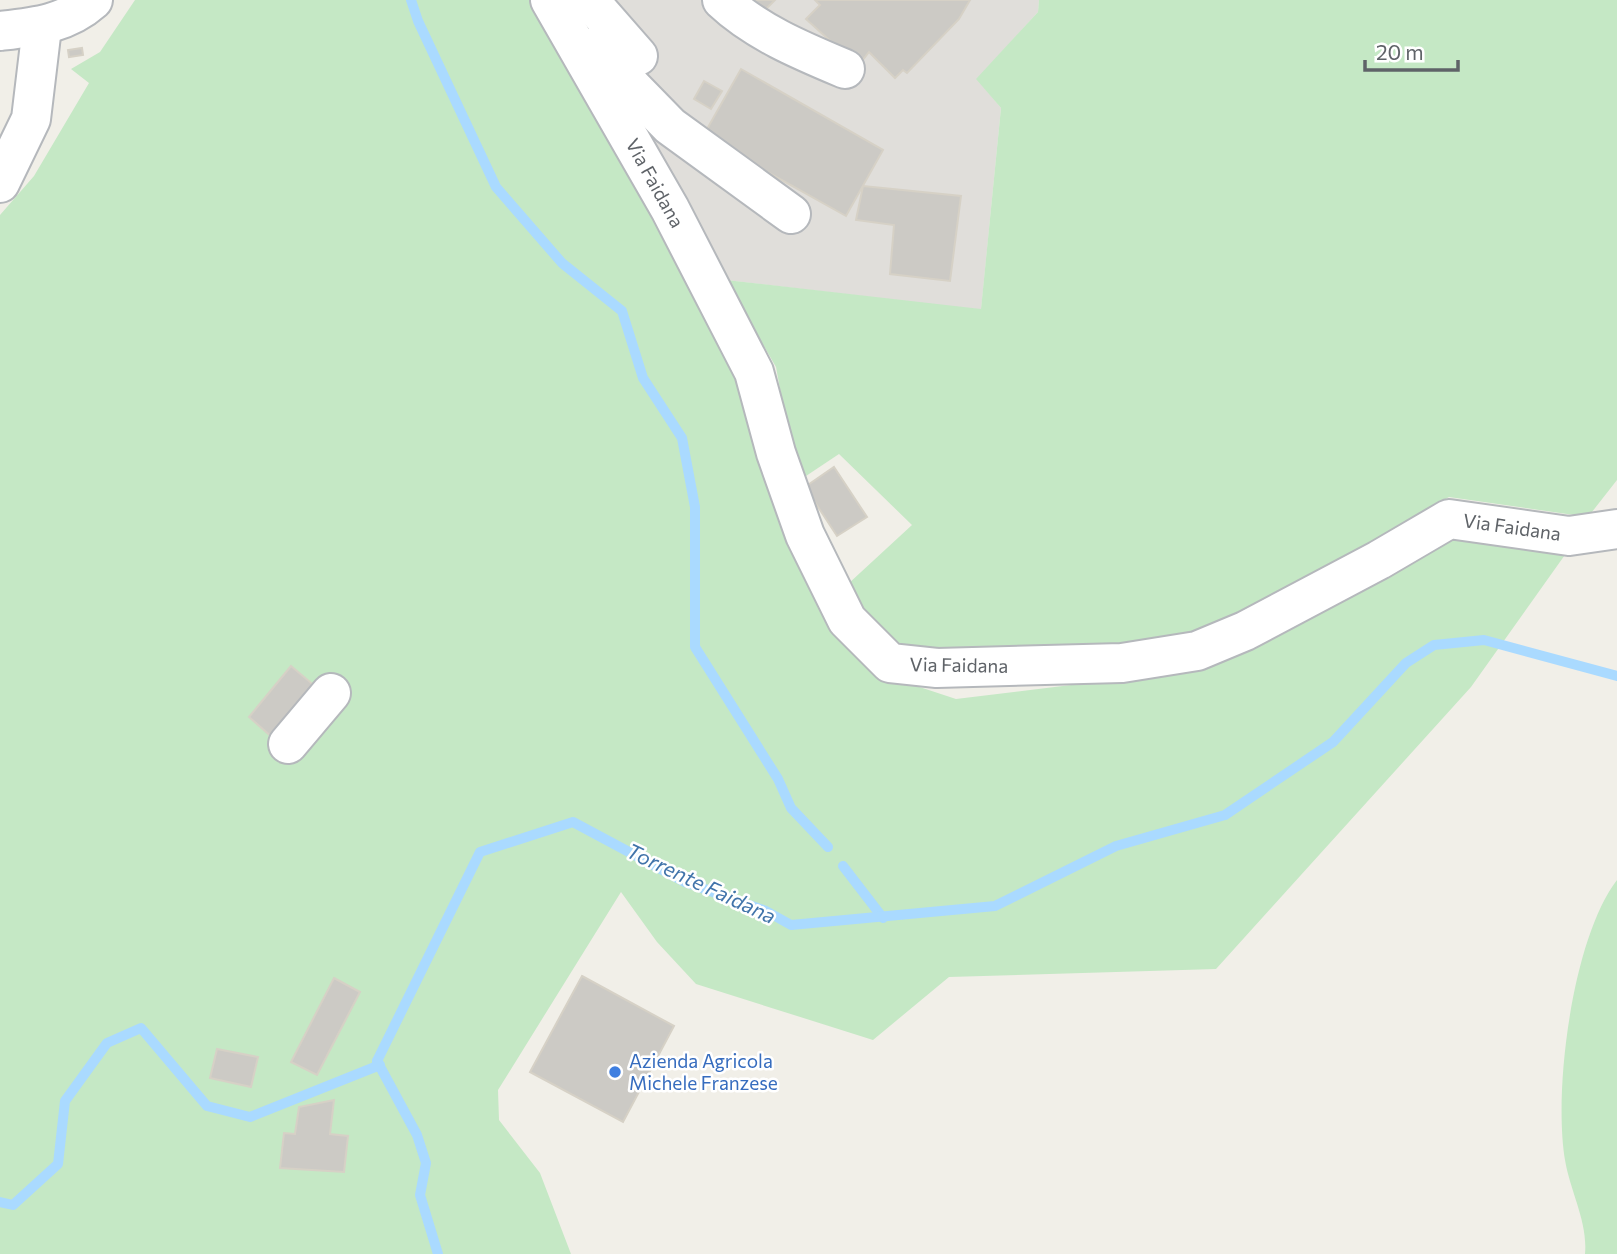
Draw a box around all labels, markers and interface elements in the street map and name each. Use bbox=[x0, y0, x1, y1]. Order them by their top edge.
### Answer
scale bar bbox=[1365, 28, 1458, 72]
text: 20 m bbox=[1376, 39, 1424, 64]
street label: Via Faidana bbox=[621, 134, 689, 231]
street label: Via Faidana bbox=[1462, 508, 1562, 545]
street label: Via Faidana bbox=[910, 652, 1008, 677]
water label: Torrente Faidana bbox=[623, 837, 780, 928]
place label: Azienda Agricola Michele Franzese bbox=[629, 1049, 778, 1094]
marker: Azienda Agricola Michele Franzese bbox=[607, 1064, 623, 1080]

